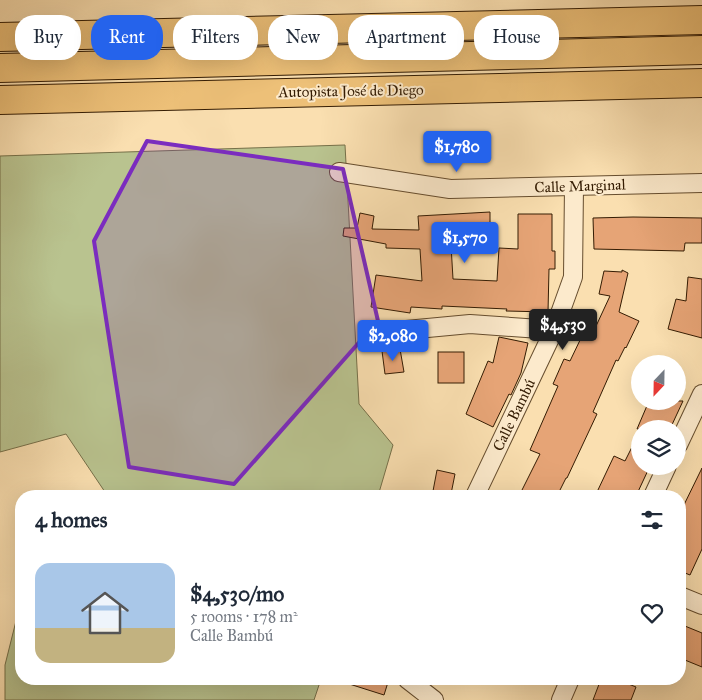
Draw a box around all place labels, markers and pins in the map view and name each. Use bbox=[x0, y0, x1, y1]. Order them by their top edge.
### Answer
pin: $1,780 bbox=[416, 130, 498, 173]
pin: $1,570 bbox=[424, 222, 506, 264]
pin: $4,530 bbox=[522, 308, 604, 351]
pin: $2,080 bbox=[352, 320, 434, 362]

